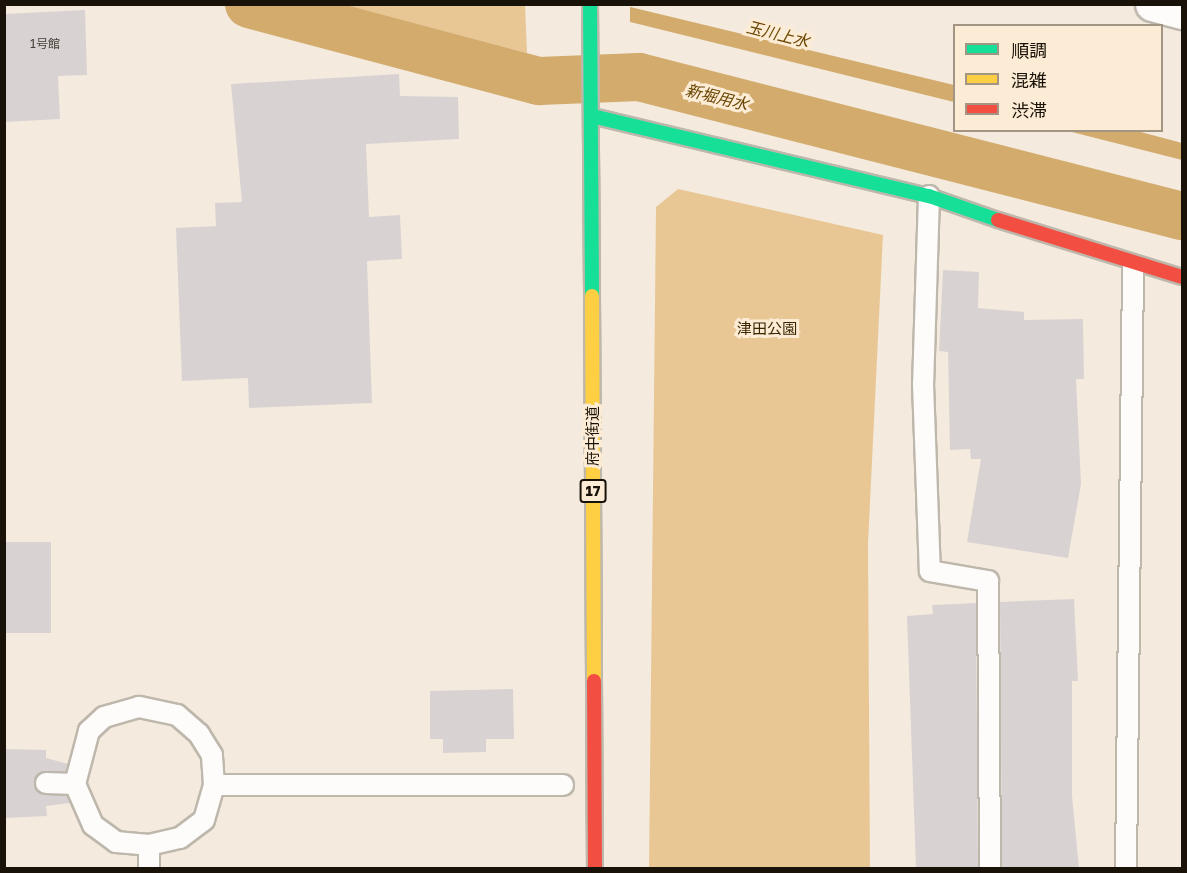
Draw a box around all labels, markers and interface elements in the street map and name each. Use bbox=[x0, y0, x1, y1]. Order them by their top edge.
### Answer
water label: 玉川上水 bbox=[745, 17, 811, 51]
legend bbox=[953, 24, 1163, 132]
house number: 1号館 bbox=[30, 37, 60, 51]
text: 順調 bbox=[1011, 39, 1047, 61]
text: 混雑 bbox=[1011, 69, 1047, 91]
water label: 新堀用水 bbox=[684, 80, 750, 114]
text: 渋滞 bbox=[1011, 99, 1047, 121]
park label: 津田公園 bbox=[737, 320, 797, 338]
street label: 府中街道 bbox=[584, 406, 602, 466]
road number: 17 bbox=[580, 480, 606, 502]

